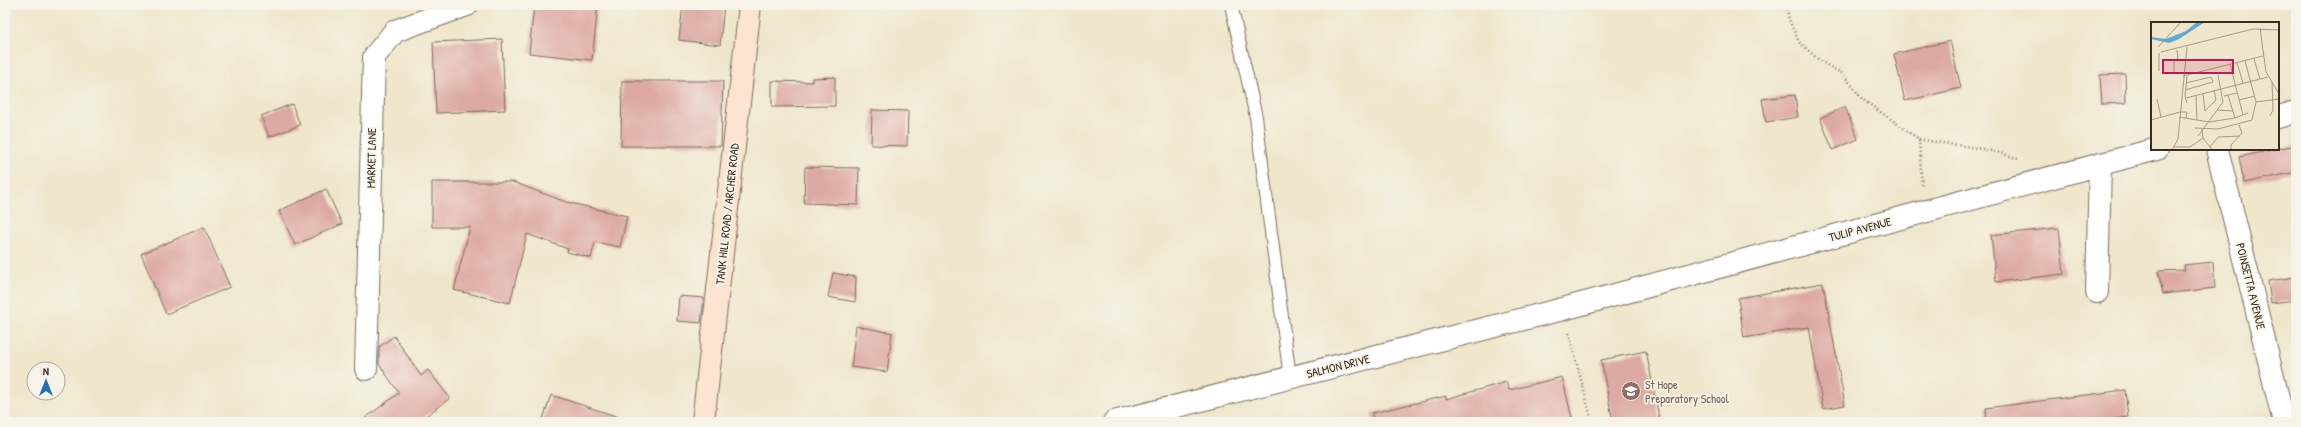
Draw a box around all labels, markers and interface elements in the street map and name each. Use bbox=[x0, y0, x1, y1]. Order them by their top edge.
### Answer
inset map bbox=[2151, 22, 2279, 150]
street label: MARKET LANE bbox=[362, 127, 380, 188]
street label: TANK HILL ROAD / ARCHER ROAD bbox=[711, 142, 743, 285]
street label: TULIP AVENUE bbox=[1827, 212, 1894, 246]
street label: POINSETTA AVENUE bbox=[2232, 241, 2270, 332]
street label: SALMON DRIVE bbox=[1305, 350, 1372, 382]
north arrow bbox=[26, 361, 66, 401]
text: N bbox=[43, 364, 49, 378]
place label: St Hope Preparatory School bbox=[1645, 376, 1730, 407]
school or university icon: St Hope Preparatory School bbox=[1620, 380, 1642, 402]

